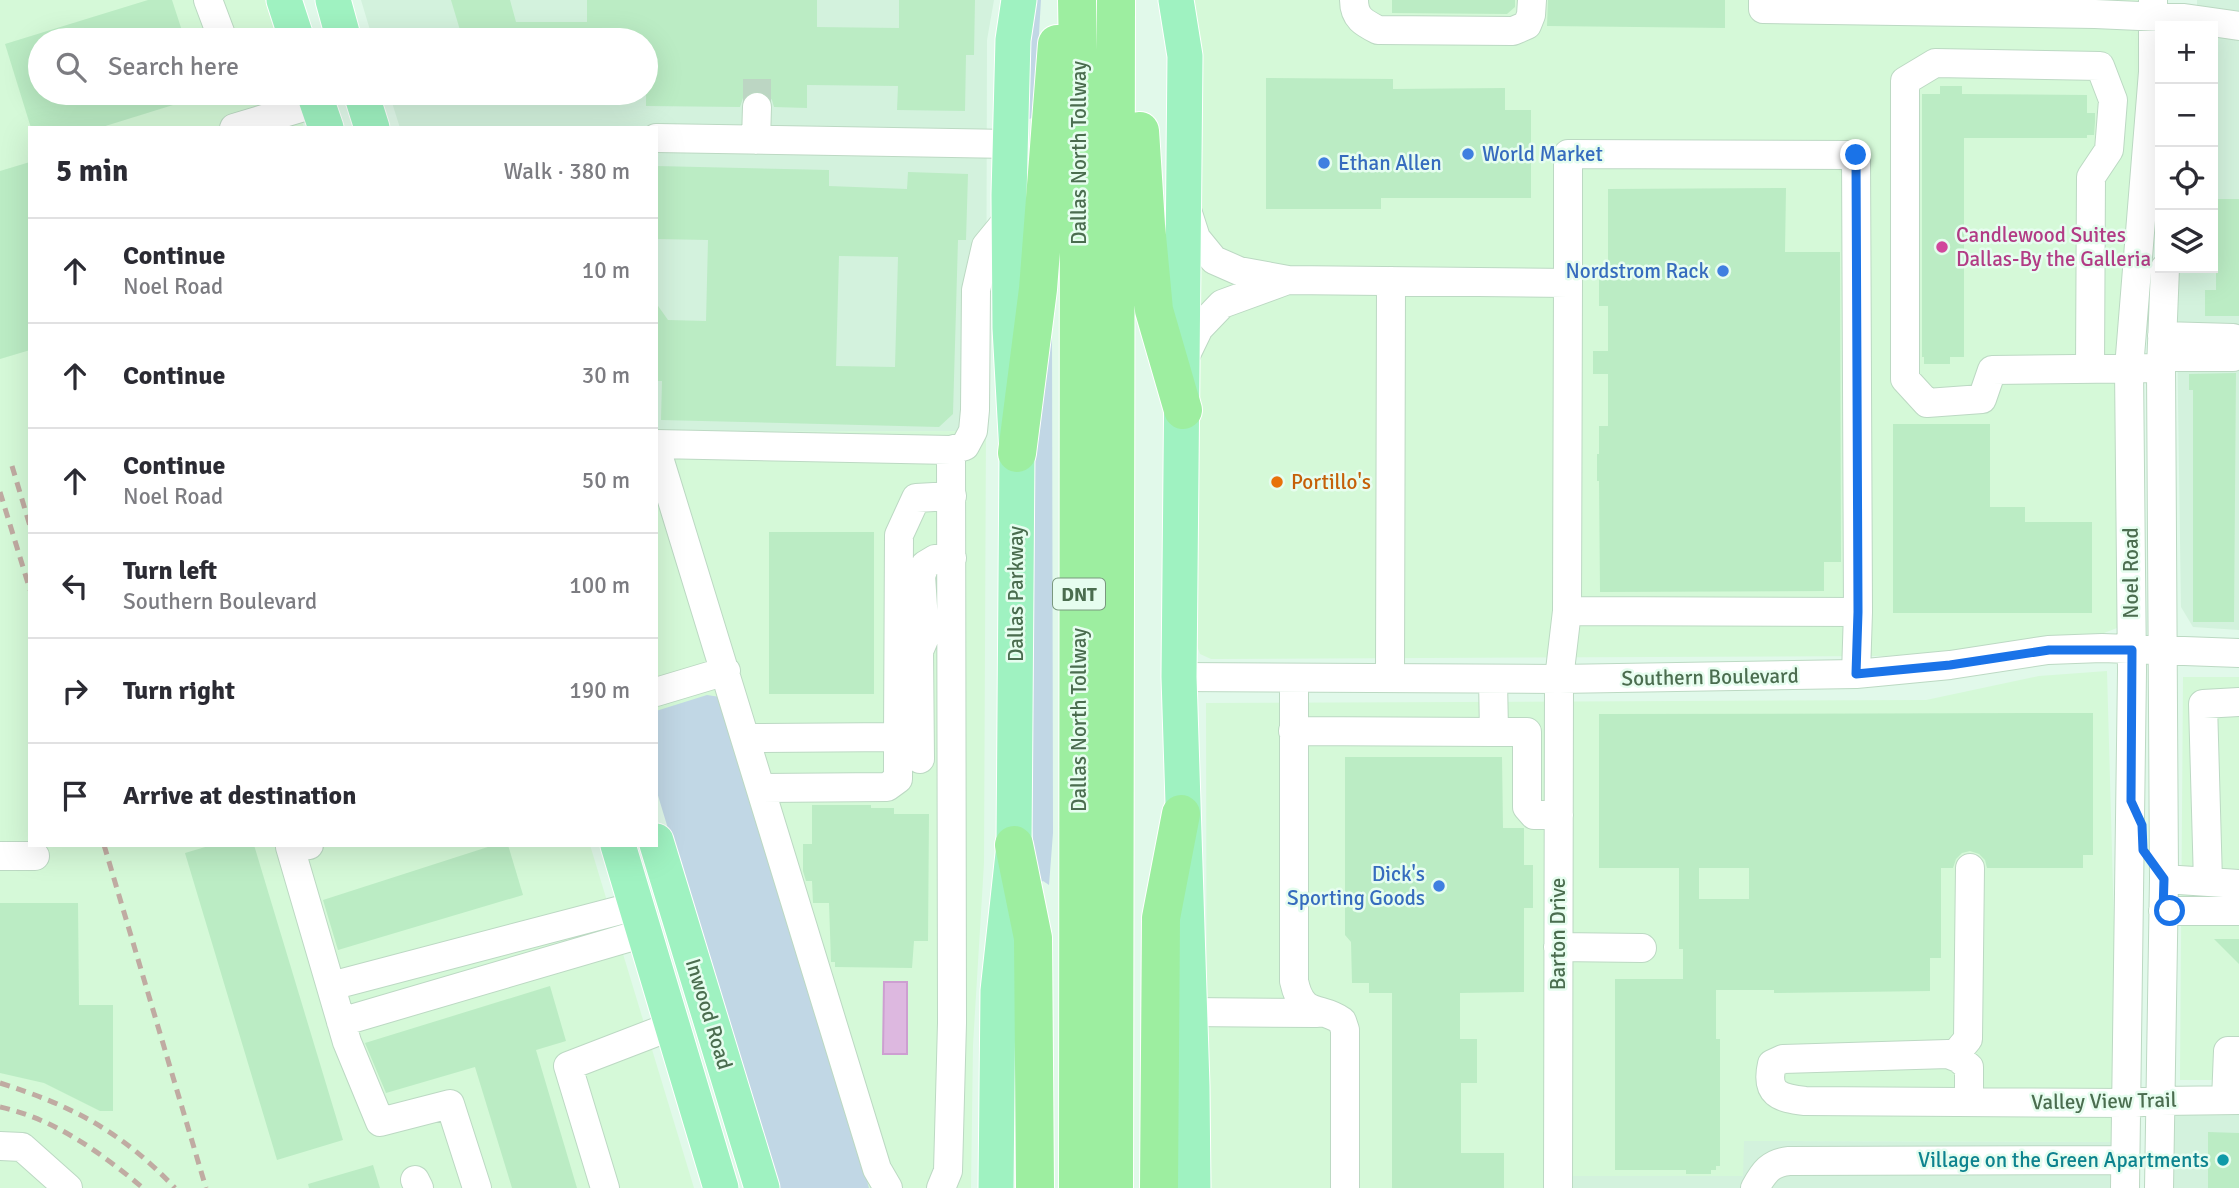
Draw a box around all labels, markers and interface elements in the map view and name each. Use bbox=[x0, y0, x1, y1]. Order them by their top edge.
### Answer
map controls bbox=[2155, 21, 2218, 273]
button: + bbox=[2155, 21, 2218, 84]
search box bbox=[28, 28, 658, 105]
icon: search bbox=[52, 48, 90, 86]
text: Search here bbox=[108, 51, 239, 83]
street label: Dallas North Tollway bbox=[1066, 61, 1092, 245]
button: − bbox=[2155, 84, 2218, 147]
route end bbox=[1840, 139, 1871, 170]
place label: World Market bbox=[1482, 141, 1603, 167]
marker: World Market bbox=[1460, 146, 1476, 162]
button: locate bbox=[2155, 147, 2218, 210]
place label: Ethan Allen bbox=[1338, 150, 1442, 176]
text: 5 min bbox=[56, 153, 128, 190]
marker: Ethan Allen bbox=[1316, 155, 1332, 171]
text: Walk · 380 m bbox=[504, 157, 630, 186]
button: layers bbox=[2155, 210, 2218, 273]
place label: Candlewood Suites Dallas-By the Galleria bbox=[1956, 222, 2151, 272]
marker: Candlewood Suites Dallas-By the Galleria bbox=[1934, 239, 1950, 255]
text: Continue bbox=[123, 240, 225, 272]
icon: ahead bbox=[56, 252, 94, 290]
text: 10 m bbox=[582, 256, 630, 285]
place label: Nordstrom Rack bbox=[1566, 258, 1709, 284]
marker: Nordstrom Rack bbox=[1715, 263, 1731, 279]
text: Noel Road bbox=[123, 272, 223, 301]
icon: ahead bbox=[56, 357, 94, 395]
text: Continue bbox=[123, 360, 225, 392]
text: 30 m bbox=[582, 361, 630, 390]
text: Continue bbox=[123, 450, 225, 482]
icon: ahead bbox=[56, 462, 94, 500]
text: 50 m bbox=[582, 466, 630, 495]
place label: Portillo's bbox=[1291, 469, 1371, 495]
marker: Portillo's bbox=[1269, 474, 1285, 490]
text: Noel Road bbox=[123, 482, 223, 511]
street label: Dallas Parkway bbox=[1003, 526, 1029, 662]
street label: Noel Road bbox=[2118, 527, 2144, 619]
text: Turn left bbox=[123, 555, 217, 587]
icon: left bbox=[56, 567, 94, 605]
text: 100 m bbox=[569, 571, 630, 600]
road number: DNT bbox=[1053, 579, 1105, 610]
text: Southern Boulevard bbox=[123, 587, 317, 616]
street label: Dallas North Tollway bbox=[1066, 628, 1092, 812]
street label: Southern Boulevard bbox=[1621, 662, 1799, 692]
icon: right bbox=[56, 672, 94, 710]
text: Turn right bbox=[123, 675, 235, 707]
text: 190 m bbox=[569, 676, 630, 705]
icon: arrive bbox=[56, 777, 94, 815]
text: Arrive at destination bbox=[123, 780, 356, 812]
place label: Dick's Sporting Goods bbox=[1287, 861, 1425, 911]
marker: Dick's Sporting Goods bbox=[1431, 878, 1447, 894]
street label: Barton Drive bbox=[1545, 878, 1571, 990]
route start bbox=[2154, 895, 2185, 926]
street label: Inwood Road bbox=[680, 955, 738, 1073]
street label: Valley View Trail bbox=[2031, 1087, 2177, 1115]
place label: Village on the Green Apartments bbox=[1918, 1147, 2209, 1173]
marker: Village on the Green Apartments bbox=[2215, 1152, 2231, 1168]

